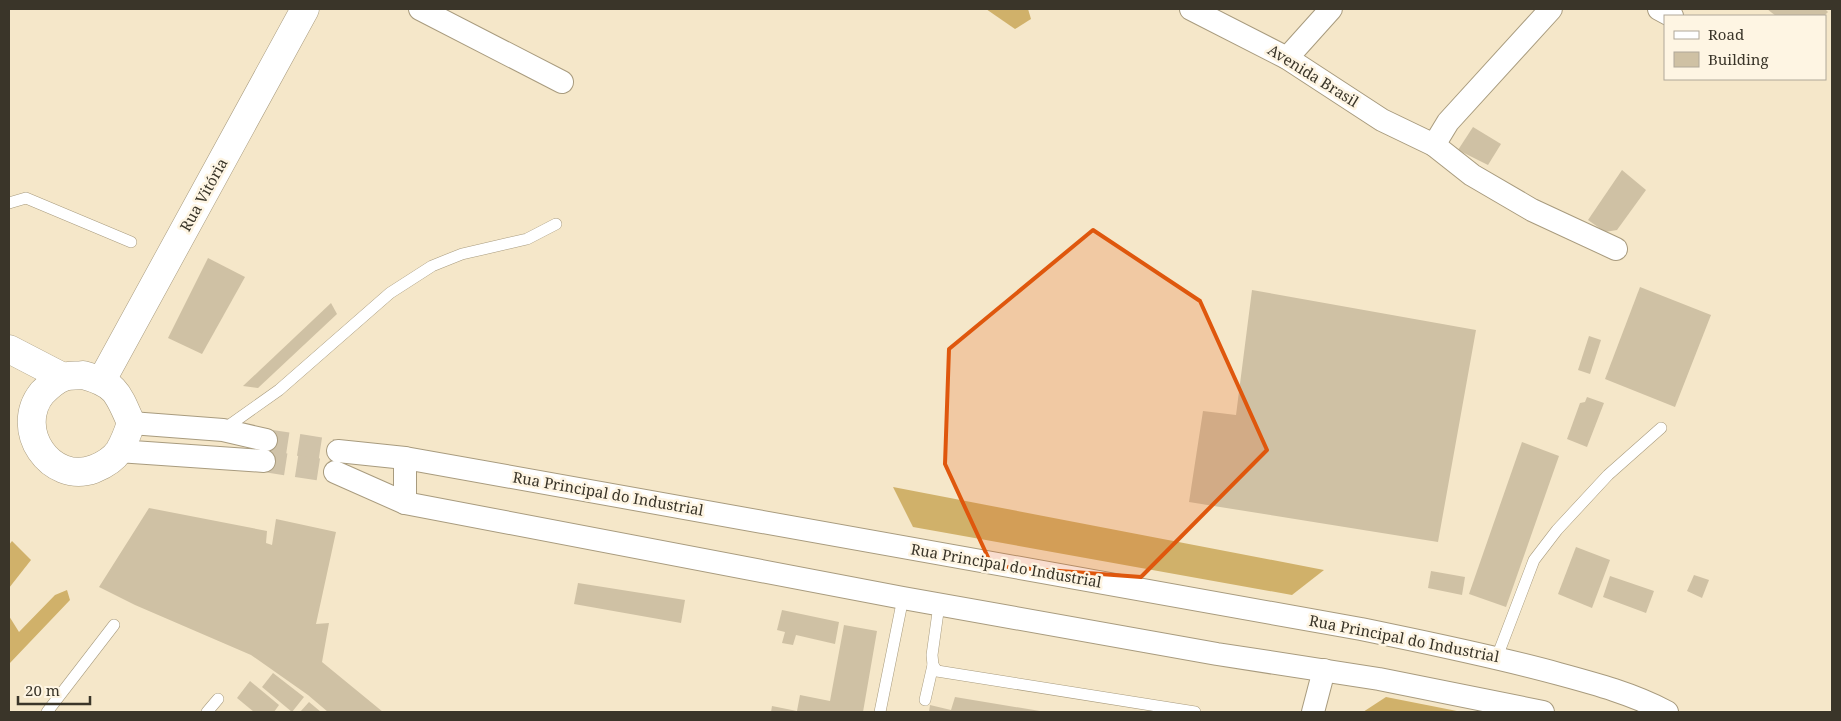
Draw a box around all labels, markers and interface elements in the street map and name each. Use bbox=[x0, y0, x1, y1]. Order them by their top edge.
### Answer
legend bbox=[1664, 15, 1826, 80]
text: Road bbox=[1708, 24, 1744, 44]
street label: Avenida Brasil bbox=[1264, 39, 1363, 111]
text: Building bbox=[1708, 49, 1769, 69]
street label: Rua Vitória bbox=[175, 154, 231, 235]
street label: Rua Principal do Industrial bbox=[511, 466, 705, 520]
street label: Rua Principal do Industrial bbox=[909, 538, 1103, 592]
street label: Rua Principal do Industrial bbox=[1307, 610, 1501, 666]
scale bar bbox=[18, 674, 90, 706]
text: 20 m bbox=[25, 680, 60, 700]

